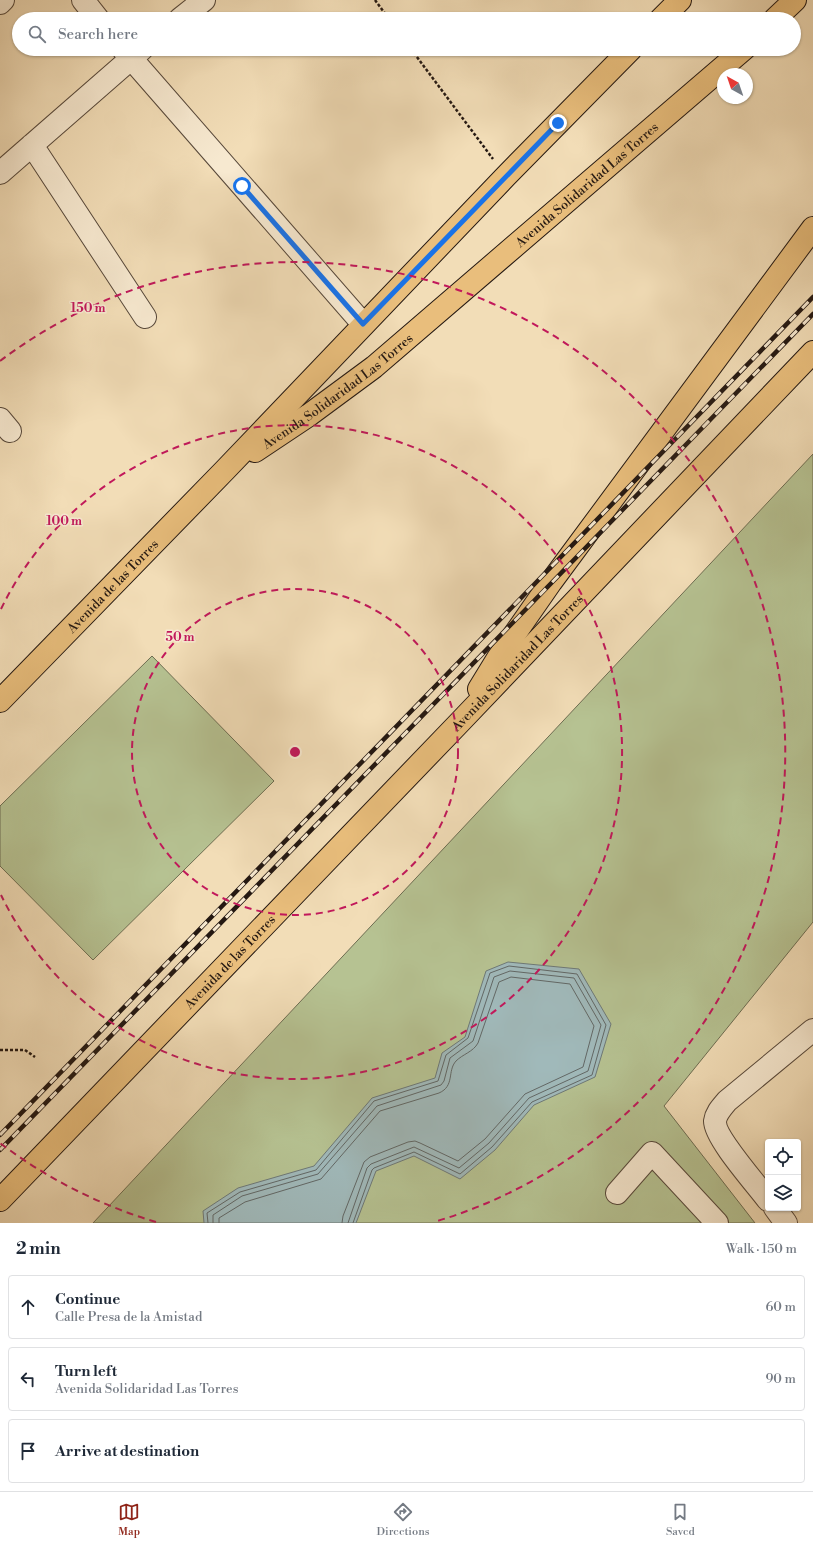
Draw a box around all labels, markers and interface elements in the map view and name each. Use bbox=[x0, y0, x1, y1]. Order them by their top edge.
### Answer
search box bbox=[12, 12, 801, 56]
icon: search bbox=[26, 23, 48, 45]
text: Search here bbox=[58, 25, 138, 44]
north arrow bbox=[717, 68, 753, 104]
route end bbox=[549, 114, 567, 132]
street label: Avenida Solidaridad Las Torres bbox=[512, 119, 662, 252]
route start bbox=[233, 177, 251, 195]
text: 150 m bbox=[71, 301, 105, 316]
street label: Avenida Solidaridad Las Torres bbox=[259, 330, 417, 453]
text: 100 m bbox=[46, 514, 82, 529]
street label: Avenida de las Torres bbox=[63, 536, 162, 637]
street label: Avenida Solidaridad Las Torres bbox=[448, 591, 587, 736]
text: 50 m bbox=[165, 630, 195, 645]
centre of rings bbox=[288, 745, 302, 759]
street label: Avenida de las Torres bbox=[181, 912, 279, 1013]
map controls bbox=[765, 1139, 801, 1211]
button: locate bbox=[765, 1139, 801, 1175]
button: layers bbox=[765, 1175, 801, 1211]
text: 2 min bbox=[16, 1238, 61, 1260]
text: Walk · 150 m bbox=[726, 1241, 797, 1257]
text: Continue bbox=[55, 1290, 120, 1309]
icon: ahead bbox=[17, 1296, 39, 1318]
text: 60 m bbox=[765, 1299, 796, 1315]
text: Calle Presa de la Amistad bbox=[55, 1309, 202, 1325]
text: Turn left bbox=[55, 1362, 117, 1381]
icon: left bbox=[17, 1368, 39, 1390]
text: 90 m bbox=[765, 1371, 796, 1387]
text: Avenida Solidaridad Las Torres bbox=[55, 1381, 238, 1397]
icon: arrive bbox=[17, 1440, 39, 1462]
text: Arrive at destination bbox=[55, 1442, 199, 1461]
tab: Map bbox=[118, 1501, 140, 1539]
tab: Directions bbox=[377, 1501, 430, 1539]
tab: Saved bbox=[666, 1501, 695, 1539]

